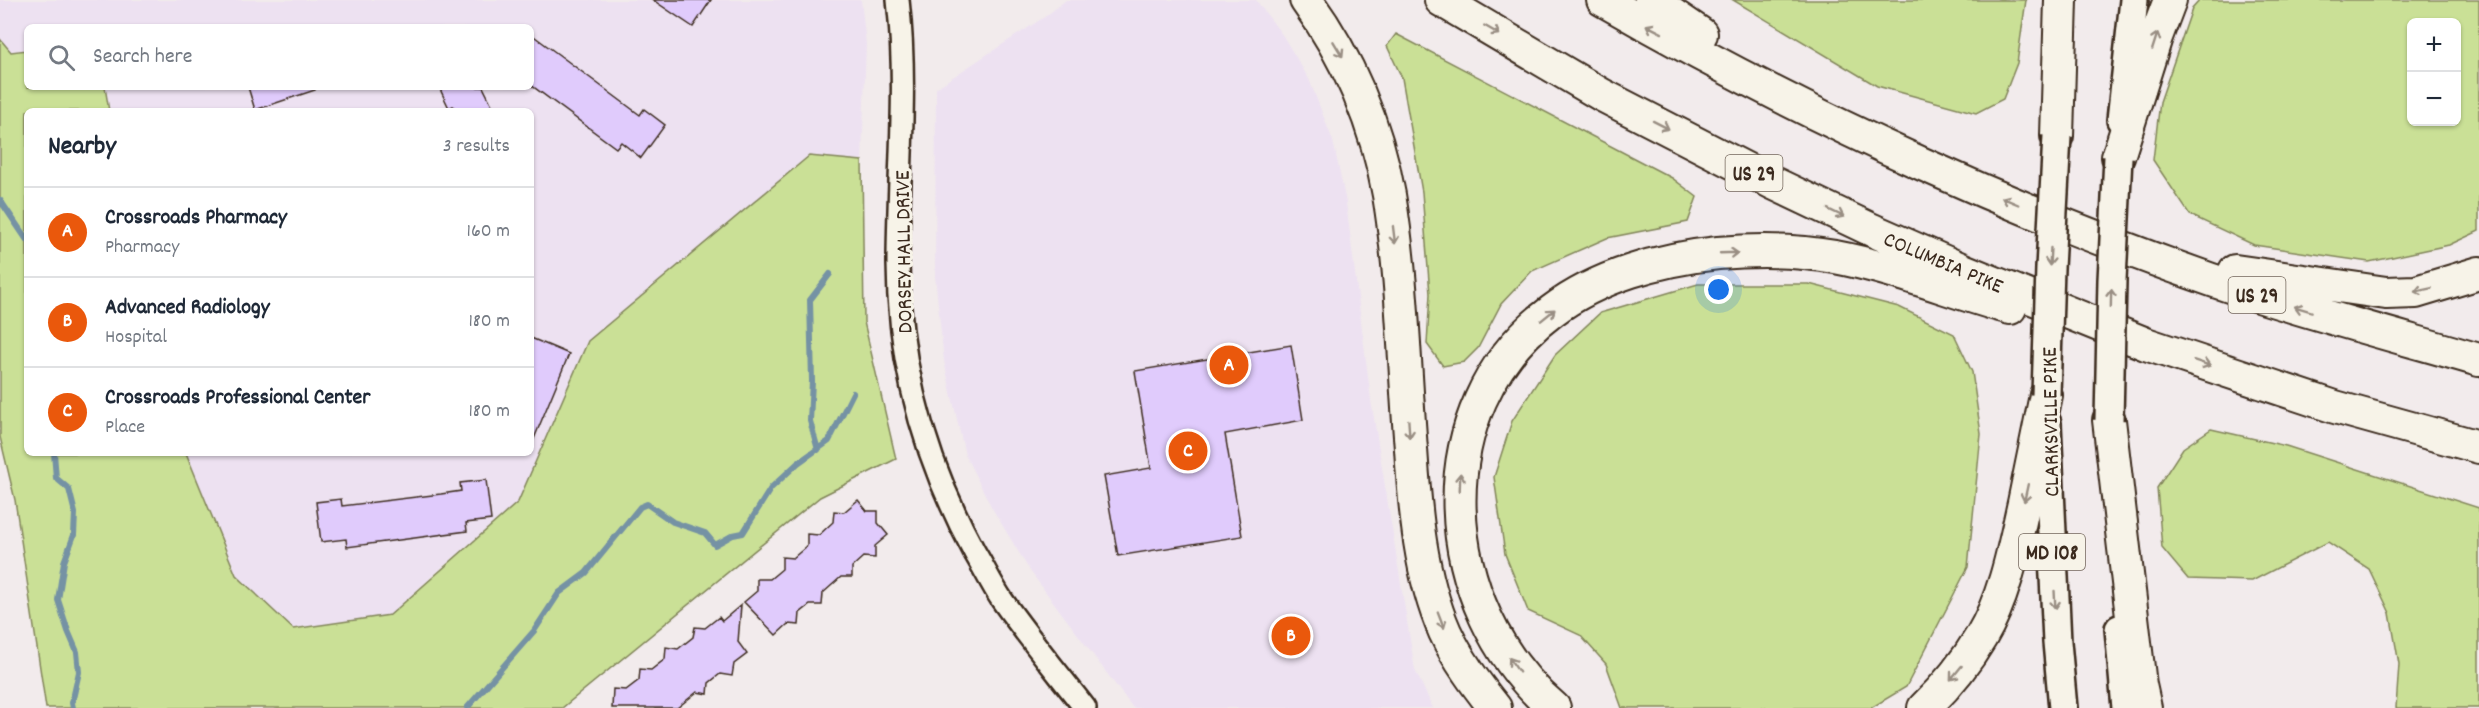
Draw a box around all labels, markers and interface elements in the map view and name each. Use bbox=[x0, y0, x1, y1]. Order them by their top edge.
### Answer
map controls bbox=[2407, 18, 2461, 126]
button: + bbox=[2407, 18, 2461, 72]
one-way arrow bbox=[1646, 23, 1664, 34]
search box bbox=[24, 24, 534, 90]
one-way arrow bbox=[1483, 24, 1500, 36]
one-way arrow bbox=[2150, 32, 2161, 51]
one-way arrow bbox=[1332, 40, 1344, 57]
icon: search bbox=[45, 41, 78, 74]
text: Search here bbox=[93, 42, 192, 73]
button: − bbox=[2407, 72, 2461, 126]
one-way arrow bbox=[1652, 120, 1670, 131]
text: Nearby bbox=[48, 129, 116, 166]
text: 3 results bbox=[443, 133, 510, 161]
road number: US 29 bbox=[1726, 155, 1782, 191]
street label: DORSEY HALL DRIVE bbox=[889, 170, 922, 334]
one-way arrow bbox=[2002, 195, 2020, 206]
text: Crossroads Pharmacy bbox=[105, 203, 287, 234]
one-way arrow bbox=[1826, 207, 1844, 219]
text: A bbox=[62, 218, 73, 246]
text: 160 m bbox=[467, 218, 510, 246]
one-way arrow bbox=[1388, 224, 1399, 244]
street label: COLUMBIA PIKE bbox=[1878, 225, 2007, 303]
text: Pharmacy bbox=[105, 234, 179, 262]
one-way arrow bbox=[1719, 247, 1739, 259]
one-way arrow bbox=[2045, 247, 2056, 267]
your location bbox=[1704, 275, 1733, 304]
road number: US 29 bbox=[2228, 277, 2286, 313]
one-way arrow bbox=[2414, 285, 2433, 296]
one-way arrow bbox=[2106, 289, 2117, 309]
text: Advanced Radiology bbox=[105, 293, 270, 324]
one-way arrow bbox=[2294, 303, 2313, 314]
text: B bbox=[63, 308, 72, 336]
text: 180 m bbox=[468, 308, 510, 336]
one-way arrow bbox=[1539, 309, 1555, 322]
text: Hospital bbox=[105, 324, 167, 352]
pin: A bbox=[1210, 342, 1248, 388]
street label: CLARKSVILLE PIKE bbox=[2036, 347, 2069, 497]
one-way arrow bbox=[2192, 358, 2211, 369]
text: Crossroads Professional Center bbox=[105, 383, 370, 414]
text: C bbox=[63, 398, 72, 426]
text: 180 m bbox=[468, 398, 510, 426]
text: Place bbox=[105, 414, 145, 442]
one-way arrow bbox=[1404, 418, 1415, 438]
pin: C bbox=[1168, 428, 1208, 474]
one-way arrow bbox=[1454, 473, 1465, 493]
one-way arrow bbox=[2019, 484, 2031, 503]
road number: MD 108 bbox=[2019, 534, 2085, 570]
one-way arrow bbox=[2049, 590, 2060, 610]
one-way arrow bbox=[1436, 611, 1447, 629]
pin: B bbox=[1272, 614, 1310, 658]
one-way arrow bbox=[1508, 658, 1520, 674]
one-way arrow bbox=[1949, 665, 1963, 680]

